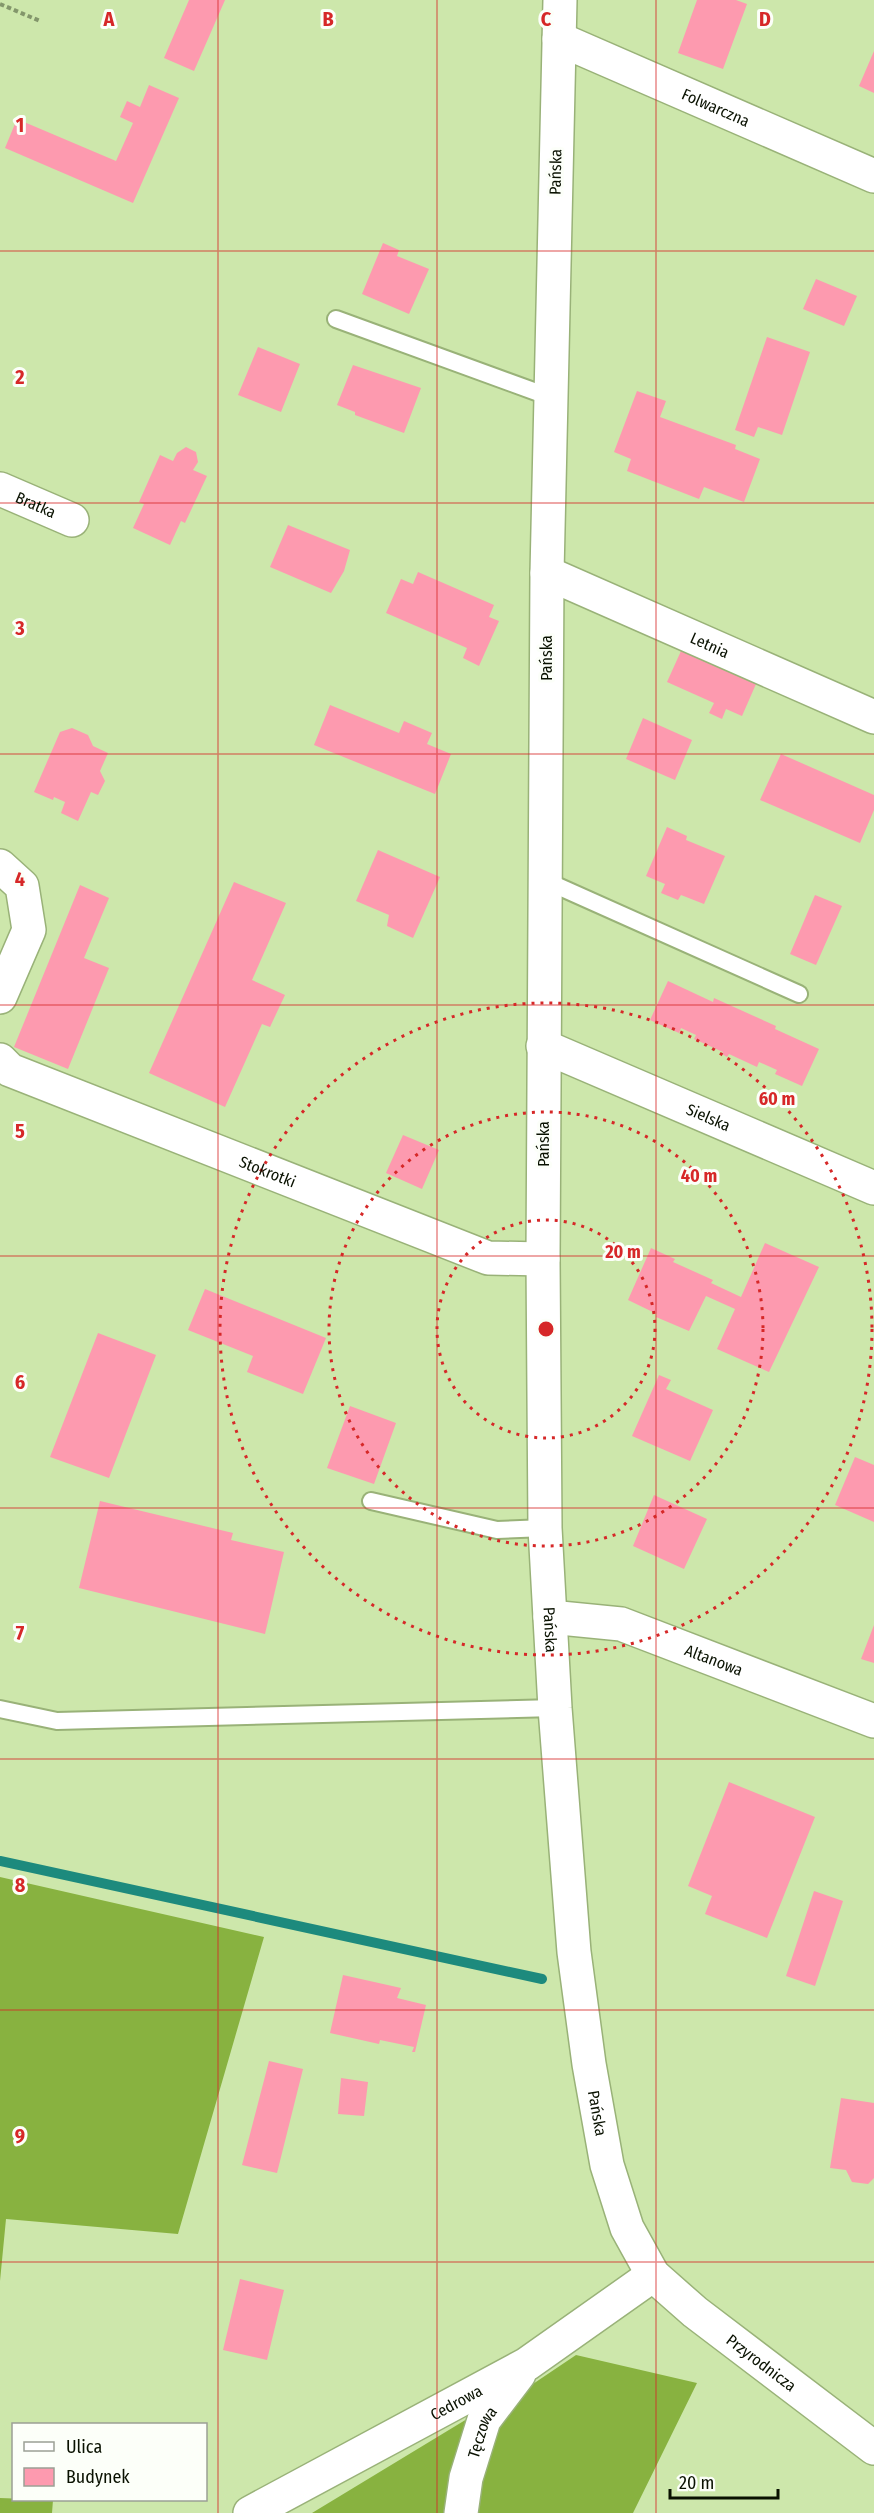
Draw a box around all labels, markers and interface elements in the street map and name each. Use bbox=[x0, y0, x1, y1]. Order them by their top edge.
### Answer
text: A bbox=[103, 7, 116, 31]
text: B bbox=[322, 7, 334, 31]
text: C bbox=[541, 7, 552, 31]
text: D bbox=[759, 7, 771, 31]
street label: Folwarczna bbox=[679, 85, 752, 131]
text: 1 bbox=[16, 113, 24, 137]
street label: Pańska bbox=[546, 149, 565, 195]
text: 2 bbox=[14, 365, 25, 389]
street label: Bratka bbox=[13, 488, 59, 522]
text: 3 bbox=[14, 616, 25, 640]
street label: Letnia bbox=[687, 628, 732, 662]
street label: Pańska bbox=[537, 635, 556, 681]
text: 4 bbox=[15, 867, 25, 891]
text: 60 m bbox=[759, 1088, 795, 1110]
street label: Sielska bbox=[683, 1100, 733, 1135]
text: 5 bbox=[15, 1119, 25, 1143]
street label: Pańska bbox=[534, 1121, 553, 1167]
street label: Stokrotki bbox=[236, 1152, 298, 1191]
text: 40 m bbox=[681, 1165, 717, 1187]
text: 20 m bbox=[604, 1241, 641, 1263]
centre of rings bbox=[536, 1319, 556, 1339]
text: 6 bbox=[15, 1370, 25, 1394]
street label: Pańska bbox=[539, 1606, 561, 1653]
text: 7 bbox=[16, 1621, 25, 1645]
street label: Altanowa bbox=[682, 1640, 746, 1680]
text: 8 bbox=[15, 1873, 26, 1897]
street label: Pańska bbox=[584, 2089, 611, 2137]
text: 9 bbox=[15, 2124, 25, 2148]
street label: Przyrodnicza bbox=[723, 2330, 800, 2395]
street label: Cedrowa bbox=[427, 2381, 486, 2424]
street label: Tęczowa bbox=[464, 2403, 501, 2460]
legend bbox=[12, 2423, 207, 2501]
text: Ulica bbox=[66, 2436, 102, 2458]
scale bar bbox=[670, 2462, 778, 2500]
text: Budynek bbox=[66, 2466, 130, 2488]
text: 20 m bbox=[679, 2472, 714, 2494]

